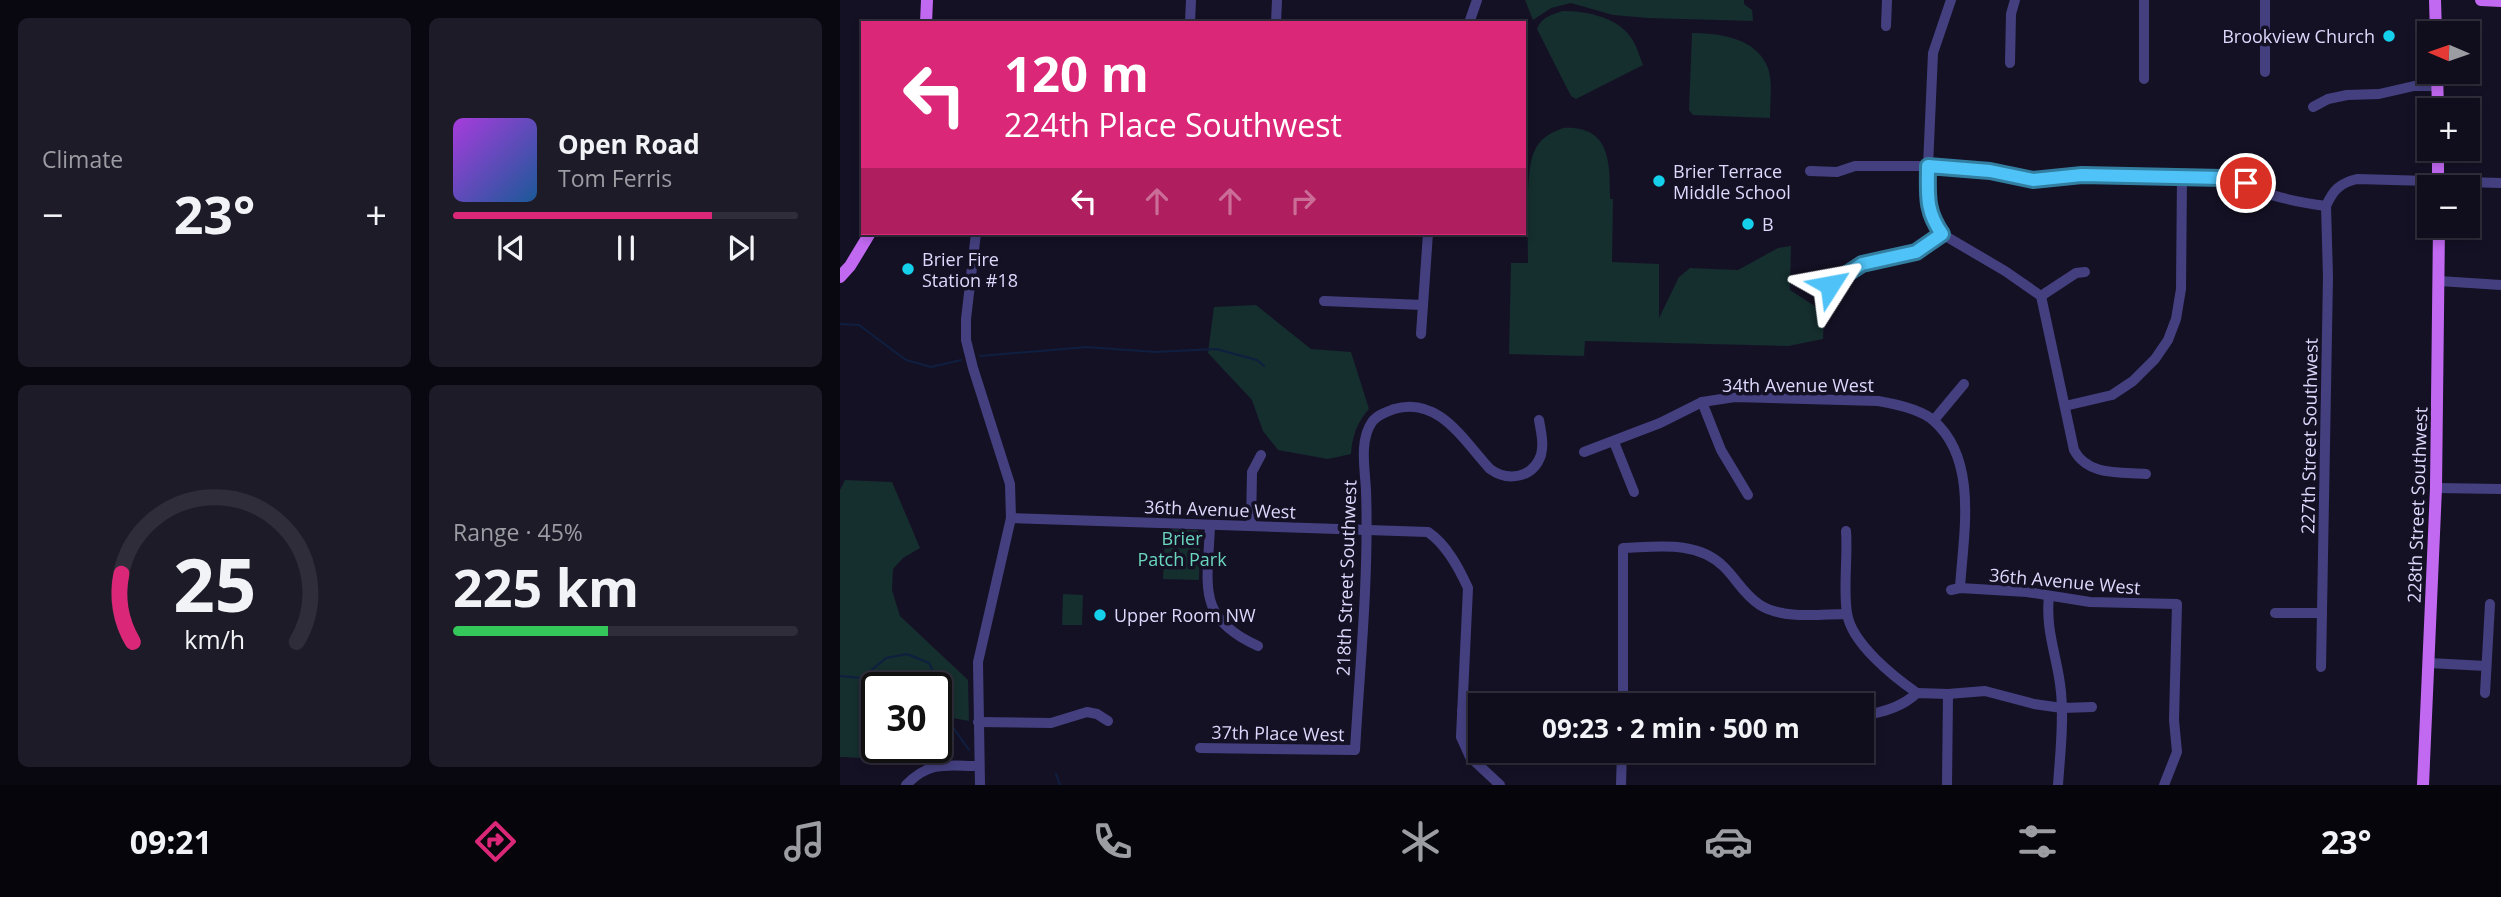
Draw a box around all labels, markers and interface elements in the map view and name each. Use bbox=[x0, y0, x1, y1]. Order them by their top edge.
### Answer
north arrow bbox=[2417, 21, 2480, 84]
map controls bbox=[2417, 21, 2480, 238]
place label: Brookview Church bbox=[2222, 24, 2375, 48]
marker: Brookview Church bbox=[2381, 28, 2397, 44]
text: 120 m bbox=[1004, 40, 1149, 106]
icon: left bbox=[889, 49, 980, 140]
button: + bbox=[2417, 98, 2480, 161]
text: 224th Place Southwest bbox=[1004, 103, 1342, 146]
text: Open Road bbox=[558, 126, 700, 162]
text: Climate bbox=[42, 143, 123, 175]
pin bbox=[2216, 153, 2276, 213]
place label: Brier Terrace Middle School bbox=[1673, 159, 1791, 204]
text: Tom Ferris bbox=[558, 162, 672, 194]
icon: arrive bbox=[2227, 164, 2265, 202]
marker: Brier Terrace Middle School bbox=[1651, 173, 1667, 189]
button: − bbox=[2417, 175, 2480, 238]
text: 23° bbox=[174, 178, 255, 249]
icon: left bbox=[1065, 182, 1103, 220]
icon: ahead bbox=[1138, 182, 1176, 220]
icon: ahead bbox=[1211, 182, 1249, 220]
icon: right bbox=[1284, 182, 1322, 220]
text: − bbox=[42, 188, 64, 240]
text: + bbox=[365, 188, 387, 240]
place label: B bbox=[1762, 212, 1774, 236]
marker: B bbox=[1740, 216, 1756, 232]
icon: previous bbox=[492, 229, 530, 267]
icon: pause bbox=[607, 229, 645, 267]
icon: next bbox=[722, 229, 760, 267]
place label: Brier Fire Station #18 bbox=[922, 247, 1018, 292]
position arrow bbox=[1793, 248, 1867, 322]
marker: Brier Fire Station #18 bbox=[900, 261, 916, 277]
street label: 227th Street Southwest bbox=[2295, 338, 2323, 534]
street label: 34th Avenue West bbox=[1722, 373, 1874, 397]
street label: 228th Street Southwest bbox=[2402, 407, 2432, 603]
street label: 218th Street Southwest bbox=[1331, 480, 1361, 676]
street label: 36th Avenue West bbox=[1144, 494, 1296, 524]
text: Range · 45% bbox=[453, 516, 583, 548]
park label: Brier Patch Park bbox=[1137, 526, 1227, 571]
text: 25 bbox=[173, 534, 256, 633]
text: 225 km bbox=[453, 551, 639, 622]
street label: 36th Avenue West bbox=[1988, 562, 2142, 600]
place label: Upper Room NW bbox=[1114, 603, 1256, 627]
marker: Upper Room NW bbox=[1092, 607, 1108, 623]
text: km/h bbox=[184, 622, 245, 656]
speed limit sign: 30 bbox=[861, 672, 952, 763]
text: 09:23 · 2 min · 500 m bbox=[1542, 710, 1800, 746]
street label: 37th Place West bbox=[1211, 720, 1345, 746]
icon: directions bbox=[471, 817, 520, 866]
icon: music bbox=[780, 817, 829, 866]
icon: phone bbox=[1088, 817, 1137, 866]
icon: climate bbox=[1396, 817, 1445, 866]
icon: car bbox=[1704, 817, 1753, 866]
icon: filters bbox=[2013, 817, 2062, 866]
text: 09:21 bbox=[130, 820, 212, 863]
text: 23° bbox=[2321, 820, 2371, 863]

